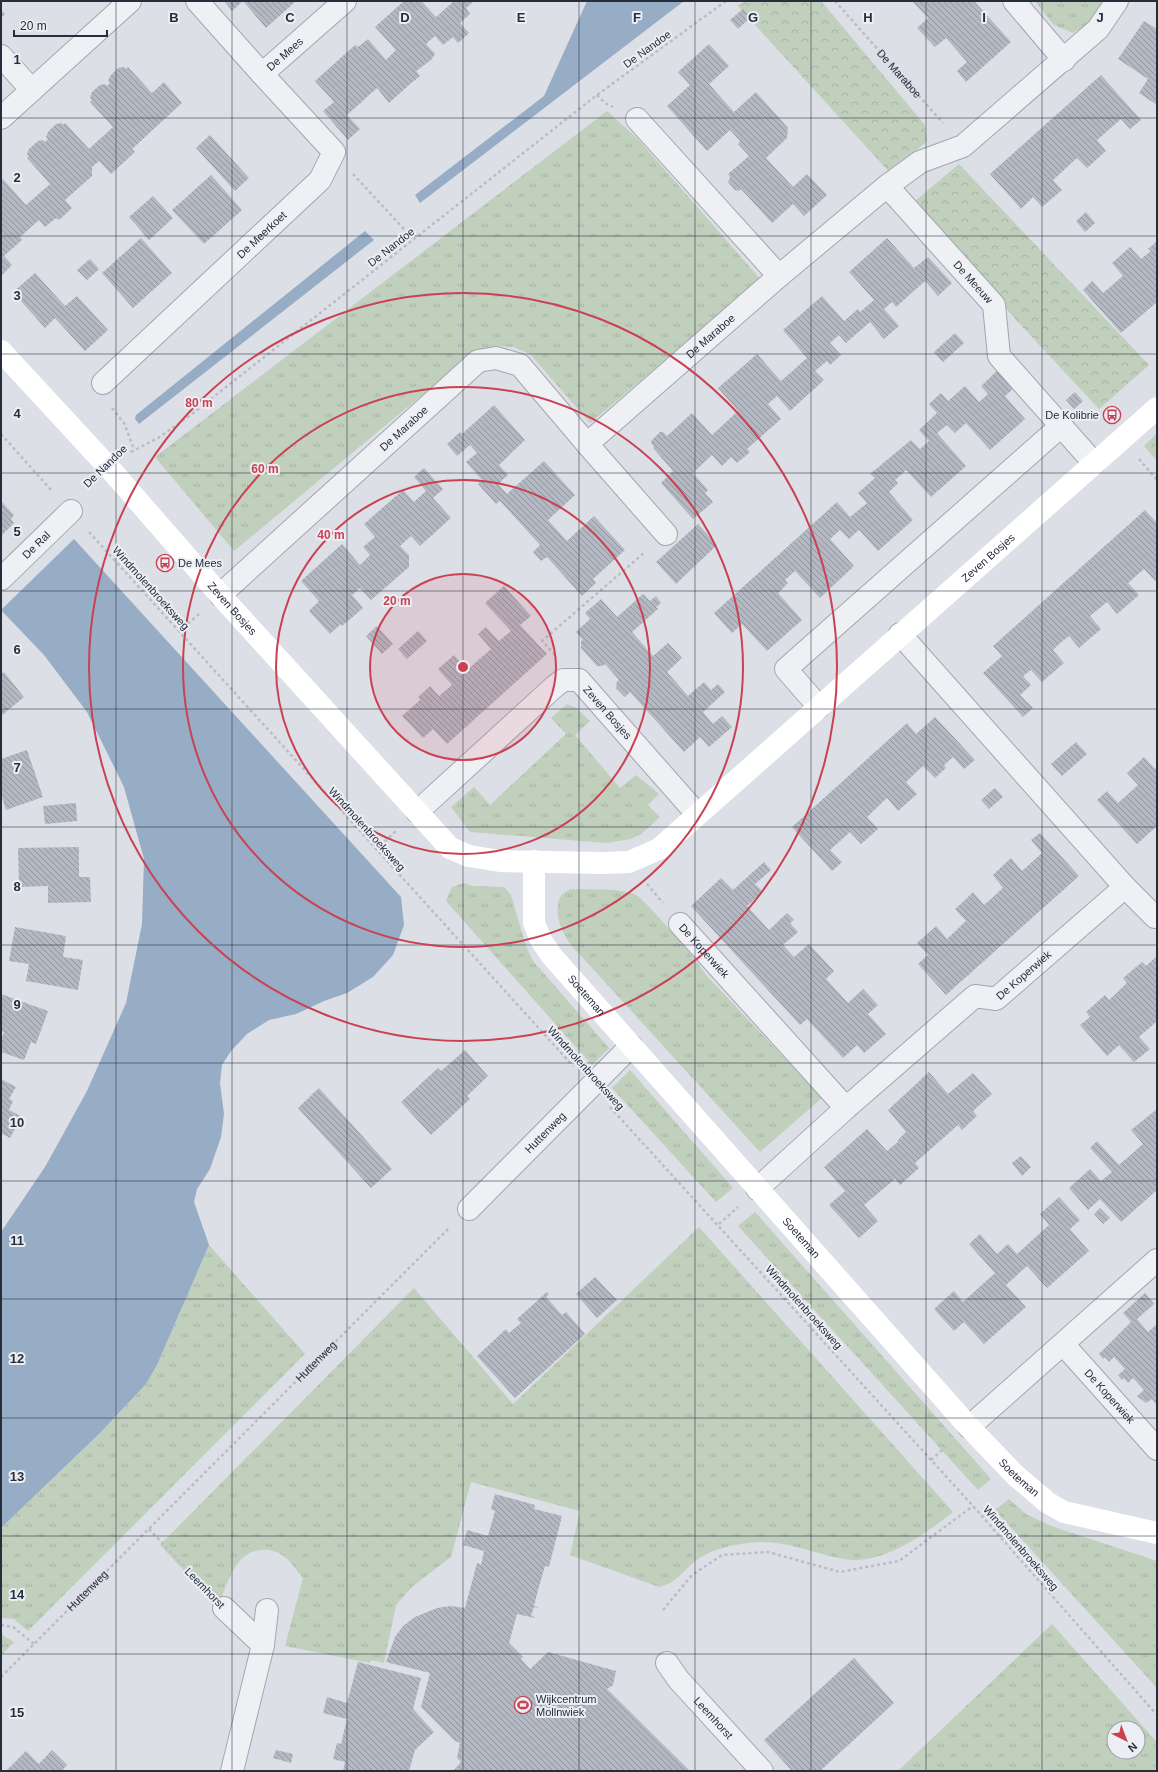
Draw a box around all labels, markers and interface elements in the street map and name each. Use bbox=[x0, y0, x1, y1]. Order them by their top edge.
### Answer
text: B bbox=[169, 10, 179, 25]
text: C bbox=[285, 10, 295, 25]
text: D bbox=[400, 10, 410, 25]
text: E bbox=[517, 10, 526, 25]
text: F bbox=[633, 10, 641, 25]
text: G bbox=[748, 10, 758, 25]
text: H bbox=[863, 10, 873, 25]
text: I bbox=[982, 10, 986, 25]
text: J bbox=[1096, 10, 1104, 25]
scale bar bbox=[14, 12, 107, 38]
text: 20 m bbox=[20, 19, 47, 33]
street label: De Nandoe bbox=[621, 28, 673, 70]
street label: De Mees bbox=[264, 35, 306, 73]
street label: De Maraboe bbox=[875, 47, 924, 100]
text: 1 bbox=[13, 52, 21, 67]
text: 2 bbox=[13, 170, 21, 185]
street label: De Meerkoet bbox=[234, 209, 289, 261]
street label: De Nandoe bbox=[365, 225, 417, 269]
street label: De Meeuw bbox=[951, 258, 995, 306]
text: 3 bbox=[13, 288, 21, 303]
street label: De Maraboe bbox=[684, 312, 737, 361]
text: 80 m bbox=[185, 396, 213, 410]
street label: De Maraboe bbox=[377, 404, 430, 453]
bus stop icon: De Kolibrie bbox=[1102, 405, 1122, 425]
text: 4 bbox=[13, 406, 21, 421]
place label: De Kolibrie bbox=[1045, 409, 1099, 421]
street label: De Nandoe bbox=[81, 442, 129, 490]
text: 60 m bbox=[251, 462, 279, 476]
text: 5 bbox=[13, 524, 21, 539]
text: 40 m bbox=[317, 528, 345, 542]
street label: De Ral bbox=[20, 529, 52, 561]
street label: Zeven Bosjes bbox=[959, 531, 1017, 584]
street label: Windmolenbroeksweg bbox=[110, 544, 192, 632]
bus stop icon: De Mees bbox=[155, 553, 175, 573]
place label: De Mees bbox=[178, 557, 223, 569]
street label: Zeven Bosjes bbox=[205, 580, 259, 637]
text: 20 m bbox=[383, 594, 411, 608]
text: 6 bbox=[13, 642, 21, 657]
centre of rings bbox=[456, 660, 470, 674]
street label: Zeven Bosjes bbox=[581, 683, 634, 742]
text: 7 bbox=[13, 760, 21, 775]
street label: Windmolenbroeksweg bbox=[326, 785, 408, 873]
text: 8 bbox=[13, 879, 21, 894]
street label: De Koperwiek bbox=[677, 921, 732, 981]
street label: De Koperwiek bbox=[994, 948, 1054, 1002]
street label: Soeteman bbox=[565, 972, 608, 1018]
text: 9 bbox=[13, 997, 21, 1012]
street label: Windmolenbroeksweg bbox=[545, 1024, 627, 1112]
street label: Huttenweg bbox=[522, 1109, 568, 1155]
text: 10 bbox=[10, 1115, 24, 1130]
street label: Soeteman bbox=[780, 1215, 822, 1260]
text: 11 bbox=[10, 1233, 24, 1248]
street label: Windmolenbroeksweg bbox=[763, 1263, 845, 1351]
street label: Huttenweg bbox=[293, 1338, 339, 1384]
text: 12 bbox=[10, 1351, 24, 1366]
street label: De Koperwiek bbox=[1082, 1367, 1137, 1426]
street label: Soeteman bbox=[996, 1456, 1042, 1499]
text: 13 bbox=[10, 1469, 24, 1484]
street label: Windmolenbroeksweg bbox=[981, 1503, 1061, 1593]
street label: Leemhorst bbox=[183, 1565, 227, 1611]
street label: Huttenweg bbox=[64, 1568, 110, 1614]
text: 14 bbox=[10, 1587, 25, 1602]
place label: Wijkcentrum Mollnwiek bbox=[536, 1693, 597, 1718]
sports icon: Wijkcentrum Mollnwiek bbox=[513, 1695, 533, 1715]
street label: Leemhorst bbox=[691, 1695, 735, 1741]
text: 15 bbox=[10, 1705, 24, 1720]
north arrow bbox=[1106, 1720, 1146, 1760]
text: N bbox=[1126, 1740, 1140, 1755]

